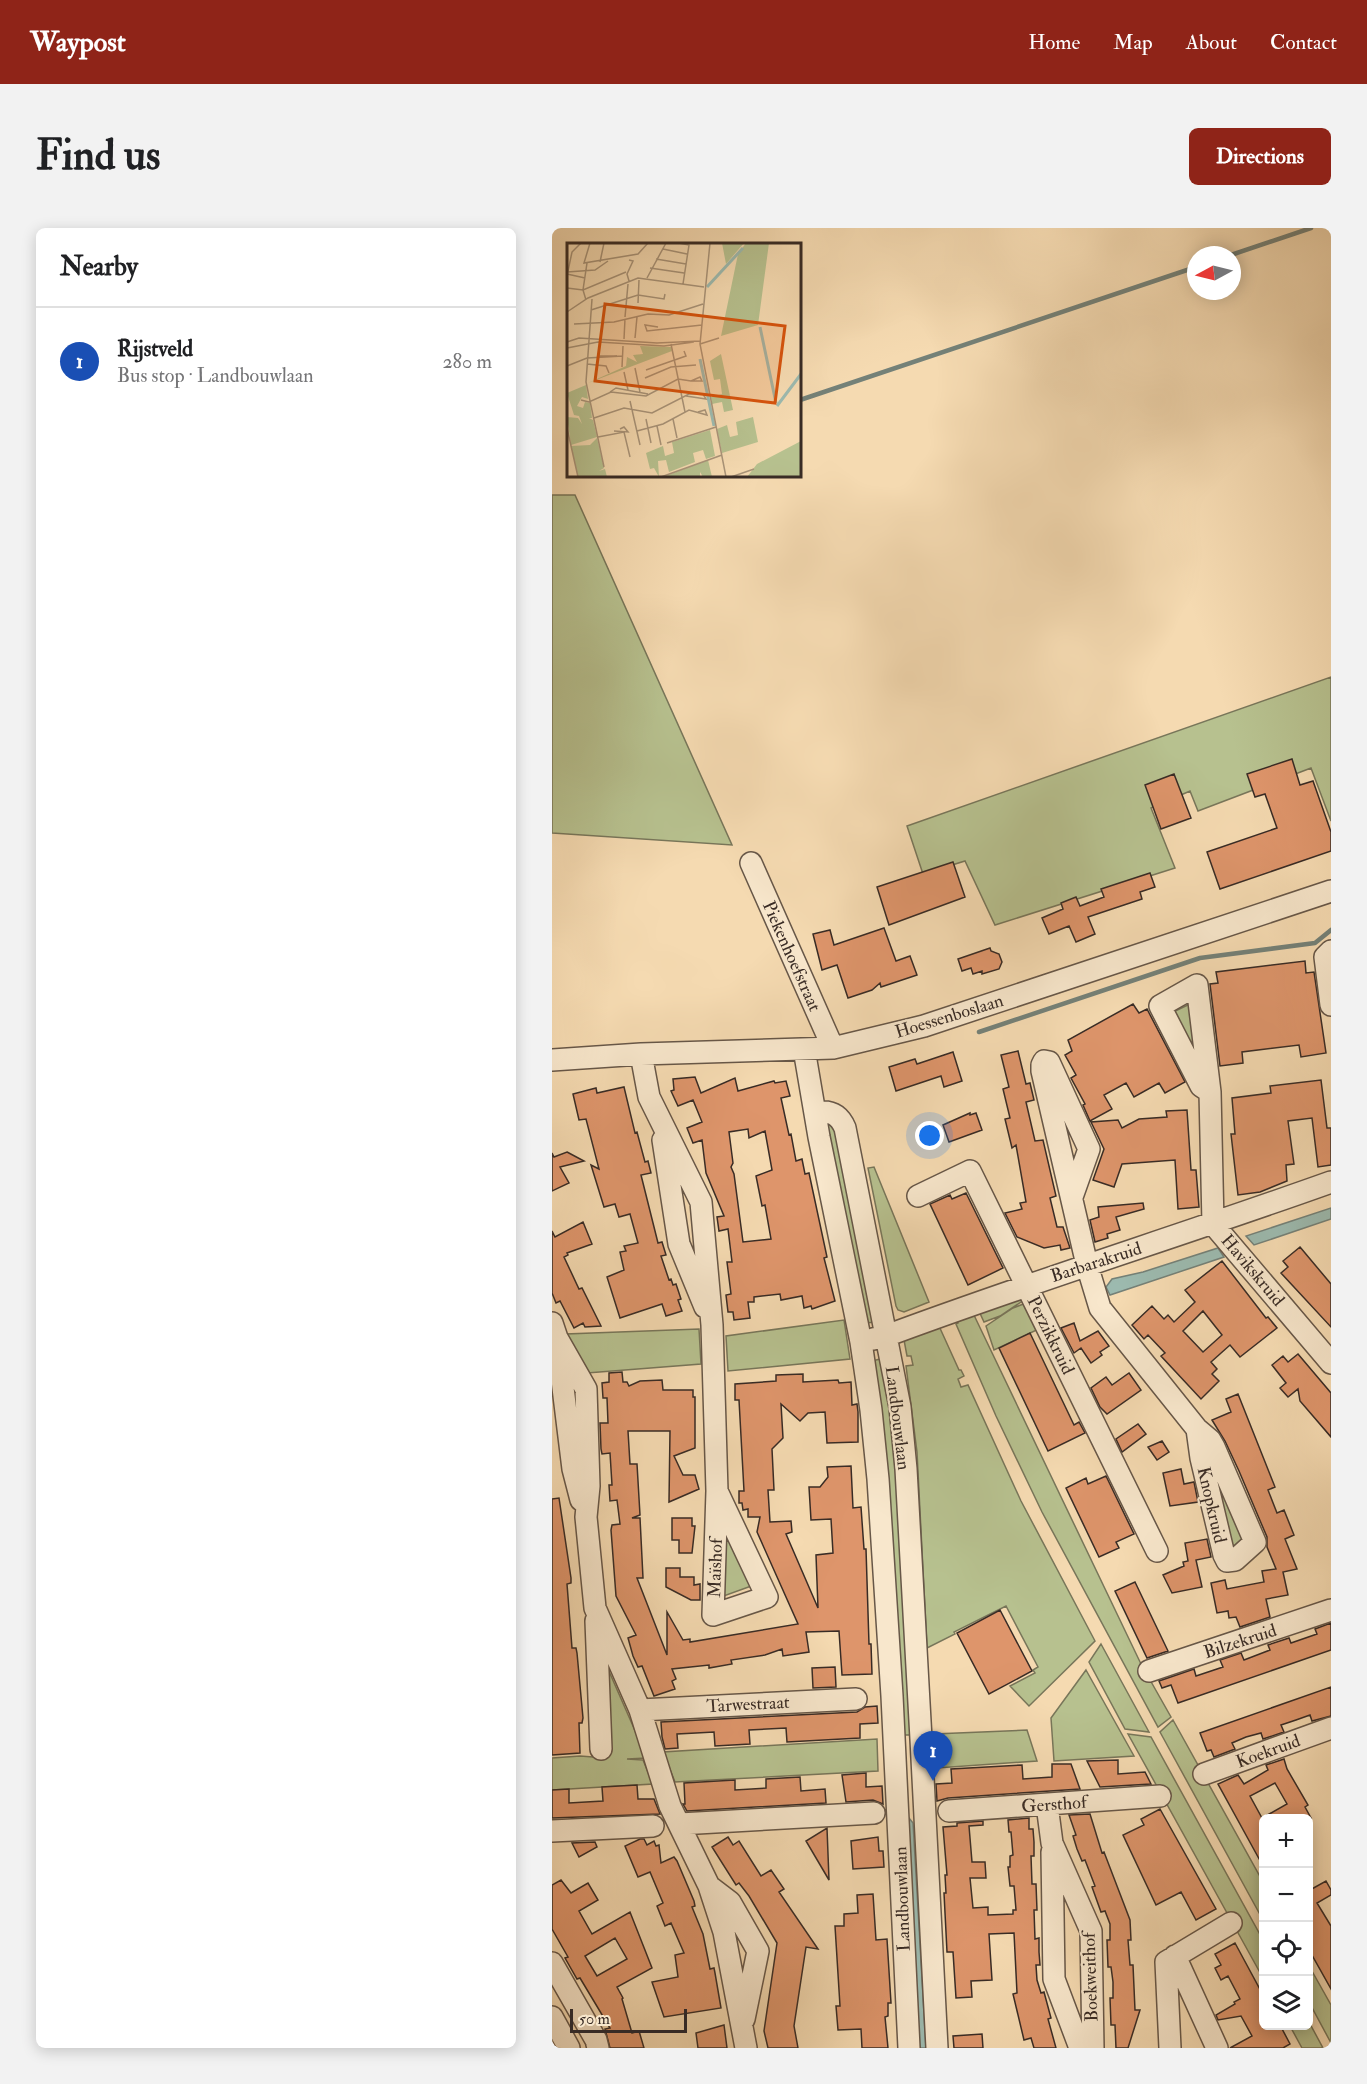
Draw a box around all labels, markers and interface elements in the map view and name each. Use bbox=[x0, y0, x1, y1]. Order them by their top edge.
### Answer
text: Waypost bbox=[30, 25, 126, 60]
text: Home bbox=[1028, 29, 1080, 56]
text: Map bbox=[1113, 29, 1153, 56]
text: About bbox=[1186, 29, 1237, 56]
text: Contact bbox=[1270, 29, 1337, 56]
button: Directions bbox=[1189, 128, 1331, 185]
text: Find us bbox=[36, 130, 160, 182]
inset map bbox=[567, 243, 801, 477]
north arrow bbox=[1187, 246, 1241, 300]
text: Nearby bbox=[60, 251, 138, 283]
text: Rijstveld bbox=[117, 335, 193, 363]
text: 1 bbox=[76, 349, 83, 374]
text: 280 m bbox=[442, 349, 492, 374]
text: Bus stop · Landbouwlaan bbox=[117, 363, 314, 388]
street label: Piekenhoefstraat bbox=[757, 897, 826, 1015]
street label: Hoessenboslaan bbox=[892, 989, 1006, 1044]
your location bbox=[915, 1121, 944, 1150]
street label: Havikskruid bbox=[1216, 1230, 1290, 1311]
street label: Barbarakruid bbox=[1048, 1237, 1145, 1288]
street label: Perzikkruid bbox=[1022, 1292, 1079, 1378]
street label: Landbouwlaan bbox=[880, 1365, 915, 1472]
street label: Knopkruid bbox=[1192, 1465, 1231, 1546]
street label: Maïshof bbox=[703, 1535, 728, 1598]
street label: Bilzekruid bbox=[1201, 1619, 1280, 1664]
street label: Tarwestraat bbox=[706, 1691, 790, 1718]
street label: Koekruid bbox=[1233, 1729, 1304, 1774]
pin: 1 bbox=[914, 1732, 952, 1781]
street label: Gersthof bbox=[1021, 1791, 1091, 1818]
map controls bbox=[1259, 1814, 1313, 2030]
button: + bbox=[1259, 1814, 1313, 1868]
street label: Landbouwlaan bbox=[889, 1846, 916, 1952]
button: − bbox=[1259, 1868, 1313, 1922]
button: locate bbox=[1259, 1922, 1313, 1976]
street label: Boekweithof bbox=[1077, 1929, 1104, 2022]
button: layers bbox=[1259, 1976, 1313, 2030]
scale bar bbox=[570, 2006, 687, 2034]
text: 50 m bbox=[579, 2009, 610, 2029]

